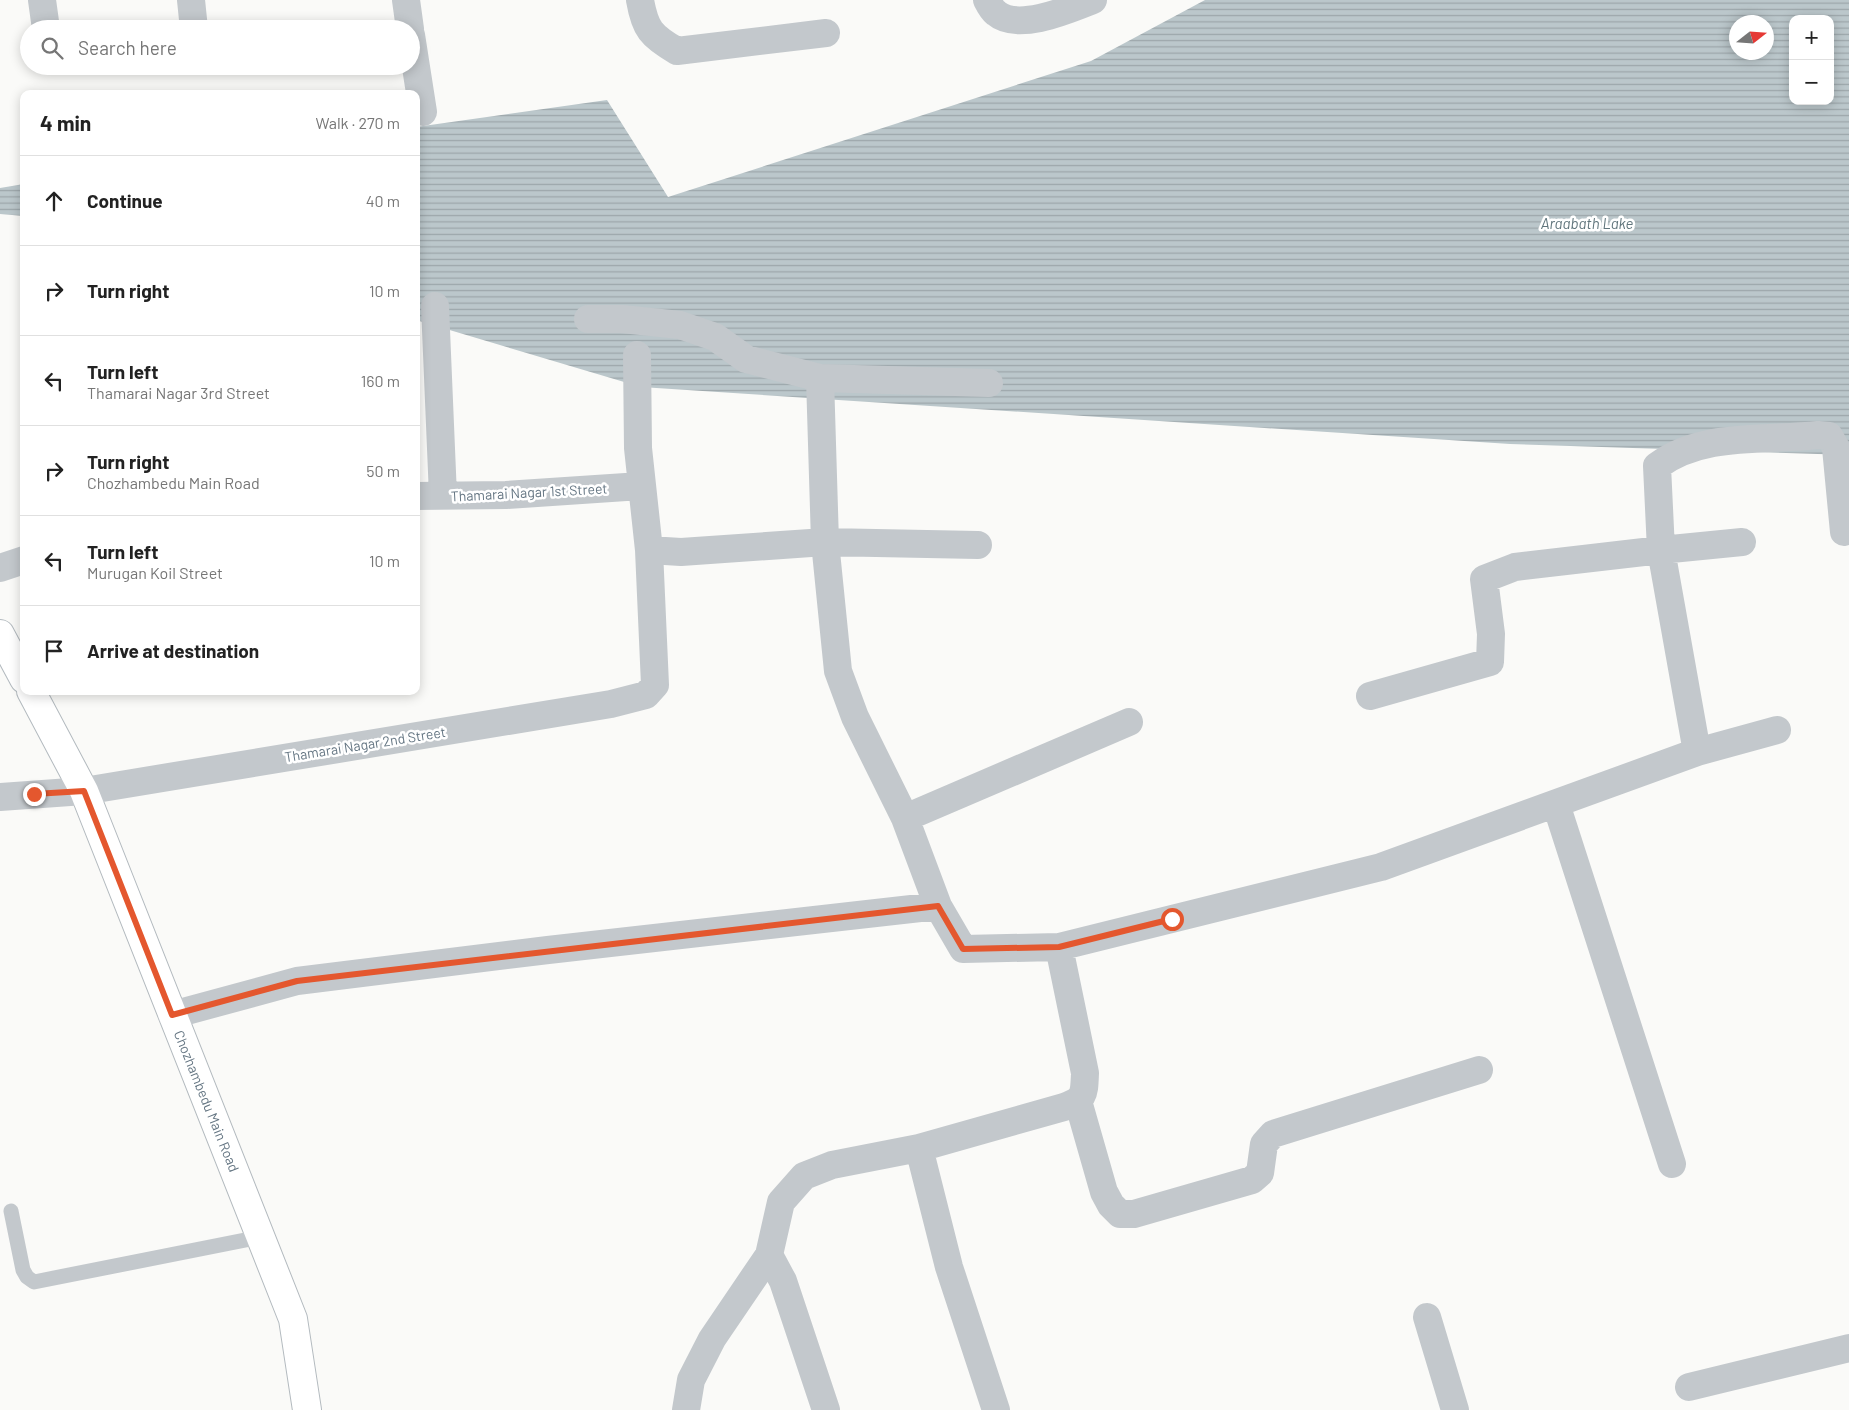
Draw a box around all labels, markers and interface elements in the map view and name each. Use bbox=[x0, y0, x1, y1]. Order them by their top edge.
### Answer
north arrow bbox=[1729, 15, 1774, 60]
map controls bbox=[1789, 15, 1834, 105]
button: + bbox=[1789, 15, 1834, 60]
search box bbox=[20, 20, 420, 75]
icon: search bbox=[38, 34, 66, 62]
text: Search here bbox=[78, 36, 177, 59]
button: − bbox=[1789, 60, 1834, 105]
text: 4 min bbox=[40, 110, 91, 135]
text: Walk · 270 m bbox=[315, 113, 400, 132]
icon: ahead bbox=[40, 187, 68, 215]
text: Continue bbox=[87, 189, 163, 212]
text: 40 m bbox=[366, 191, 400, 210]
water label: Araabath Lake bbox=[1541, 214, 1634, 232]
icon: right bbox=[40, 277, 68, 305]
text: Turn right bbox=[87, 279, 169, 302]
text: 10 m bbox=[369, 281, 400, 300]
text: Turn left bbox=[87, 360, 158, 383]
icon: left bbox=[40, 367, 68, 395]
text: 160 m bbox=[361, 371, 400, 390]
text: Thamarai Nagar 3rd Street bbox=[87, 383, 270, 402]
text: Turn right bbox=[87, 450, 169, 473]
icon: right bbox=[40, 457, 68, 485]
text: 50 m bbox=[366, 461, 400, 480]
text: Chozhambedu Main Road bbox=[87, 473, 260, 492]
street label: Thamarai Nagar 1st Street bbox=[450, 479, 608, 505]
text: Turn left bbox=[87, 540, 158, 563]
icon: left bbox=[40, 547, 68, 575]
text: 10 m bbox=[369, 551, 400, 570]
text: Murugan Koil Street bbox=[87, 563, 223, 582]
icon: arrive bbox=[40, 637, 68, 665]
text: Arrive at destination bbox=[87, 639, 259, 662]
street label: Thamarai Nagar 2nd Street bbox=[283, 723, 447, 765]
route end bbox=[23, 783, 46, 806]
route start bbox=[1161, 908, 1184, 931]
street label: Chozhambedu Main Road bbox=[171, 1028, 243, 1174]

